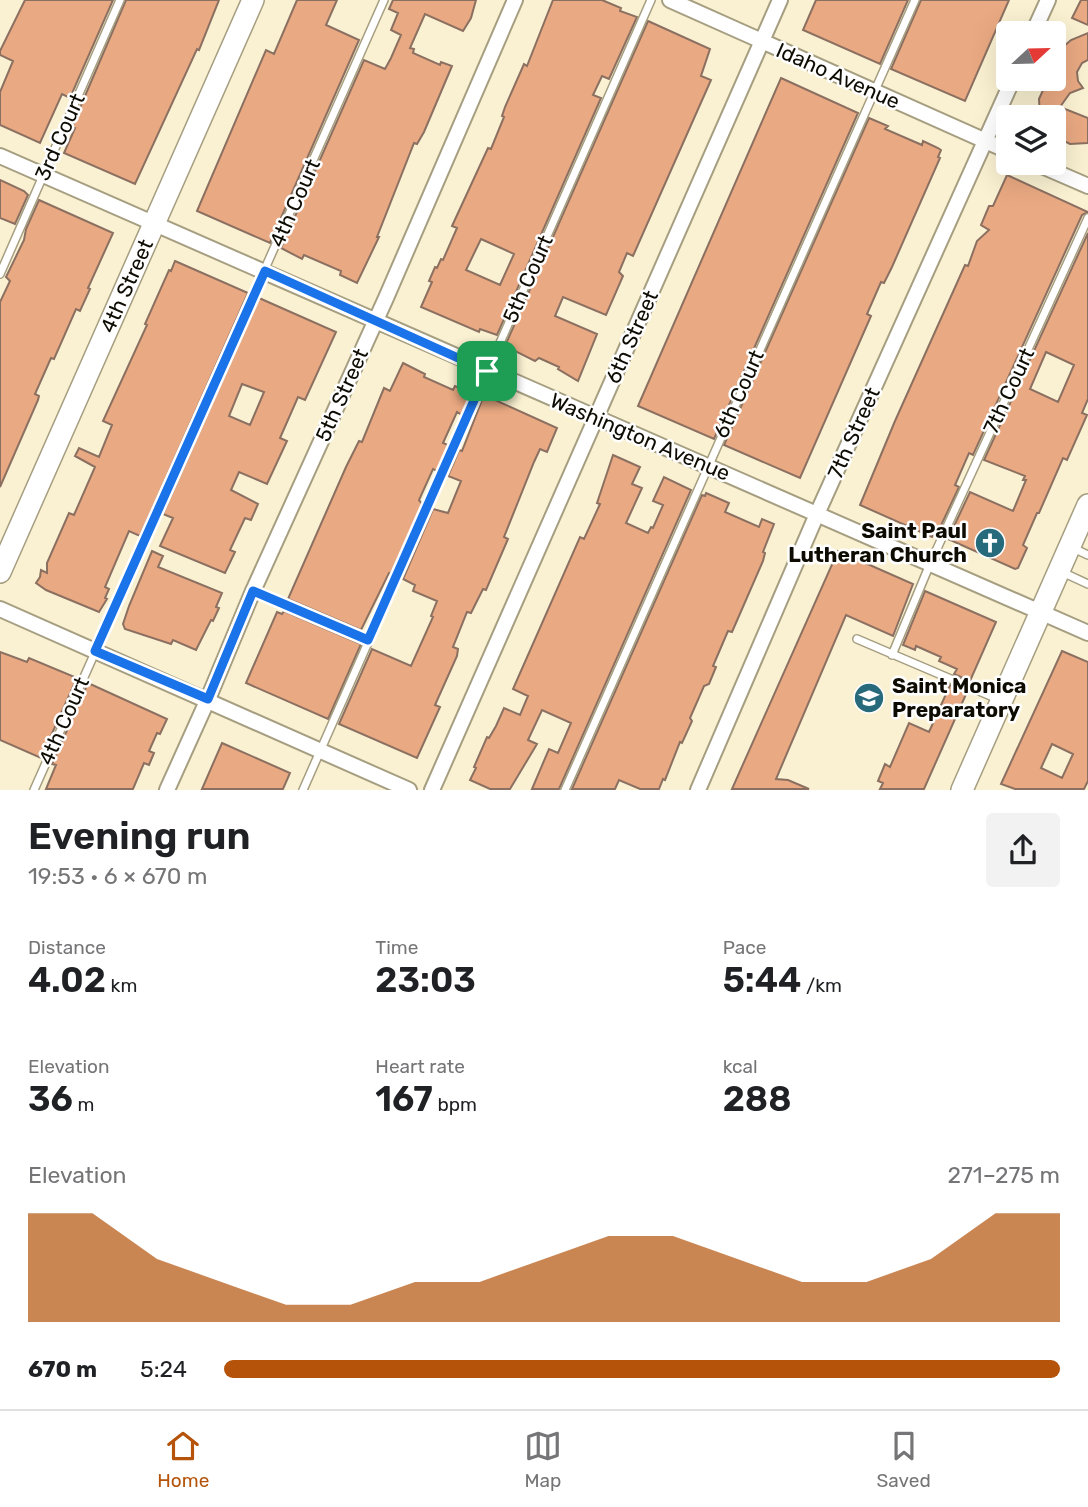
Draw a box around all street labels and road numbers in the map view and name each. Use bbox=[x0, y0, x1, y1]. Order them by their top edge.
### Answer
street label: Idaho Avenue bbox=[772, 37, 904, 114]
street label: 3rd Court bbox=[29, 89, 90, 184]
street label: 4th Court bbox=[264, 155, 325, 251]
street label: 5th Court bbox=[497, 231, 558, 327]
street label: 4th Street bbox=[95, 235, 158, 337]
street label: 6th Street bbox=[600, 286, 663, 387]
street label: 5th Street bbox=[310, 344, 373, 445]
street label: 7th Court bbox=[978, 344, 1039, 438]
street label: 6th Court bbox=[708, 346, 769, 442]
street label: 7th Street bbox=[822, 383, 885, 482]
street label: Washington Avenue bbox=[547, 387, 734, 486]
street label: 4th Court bbox=[33, 673, 94, 769]

